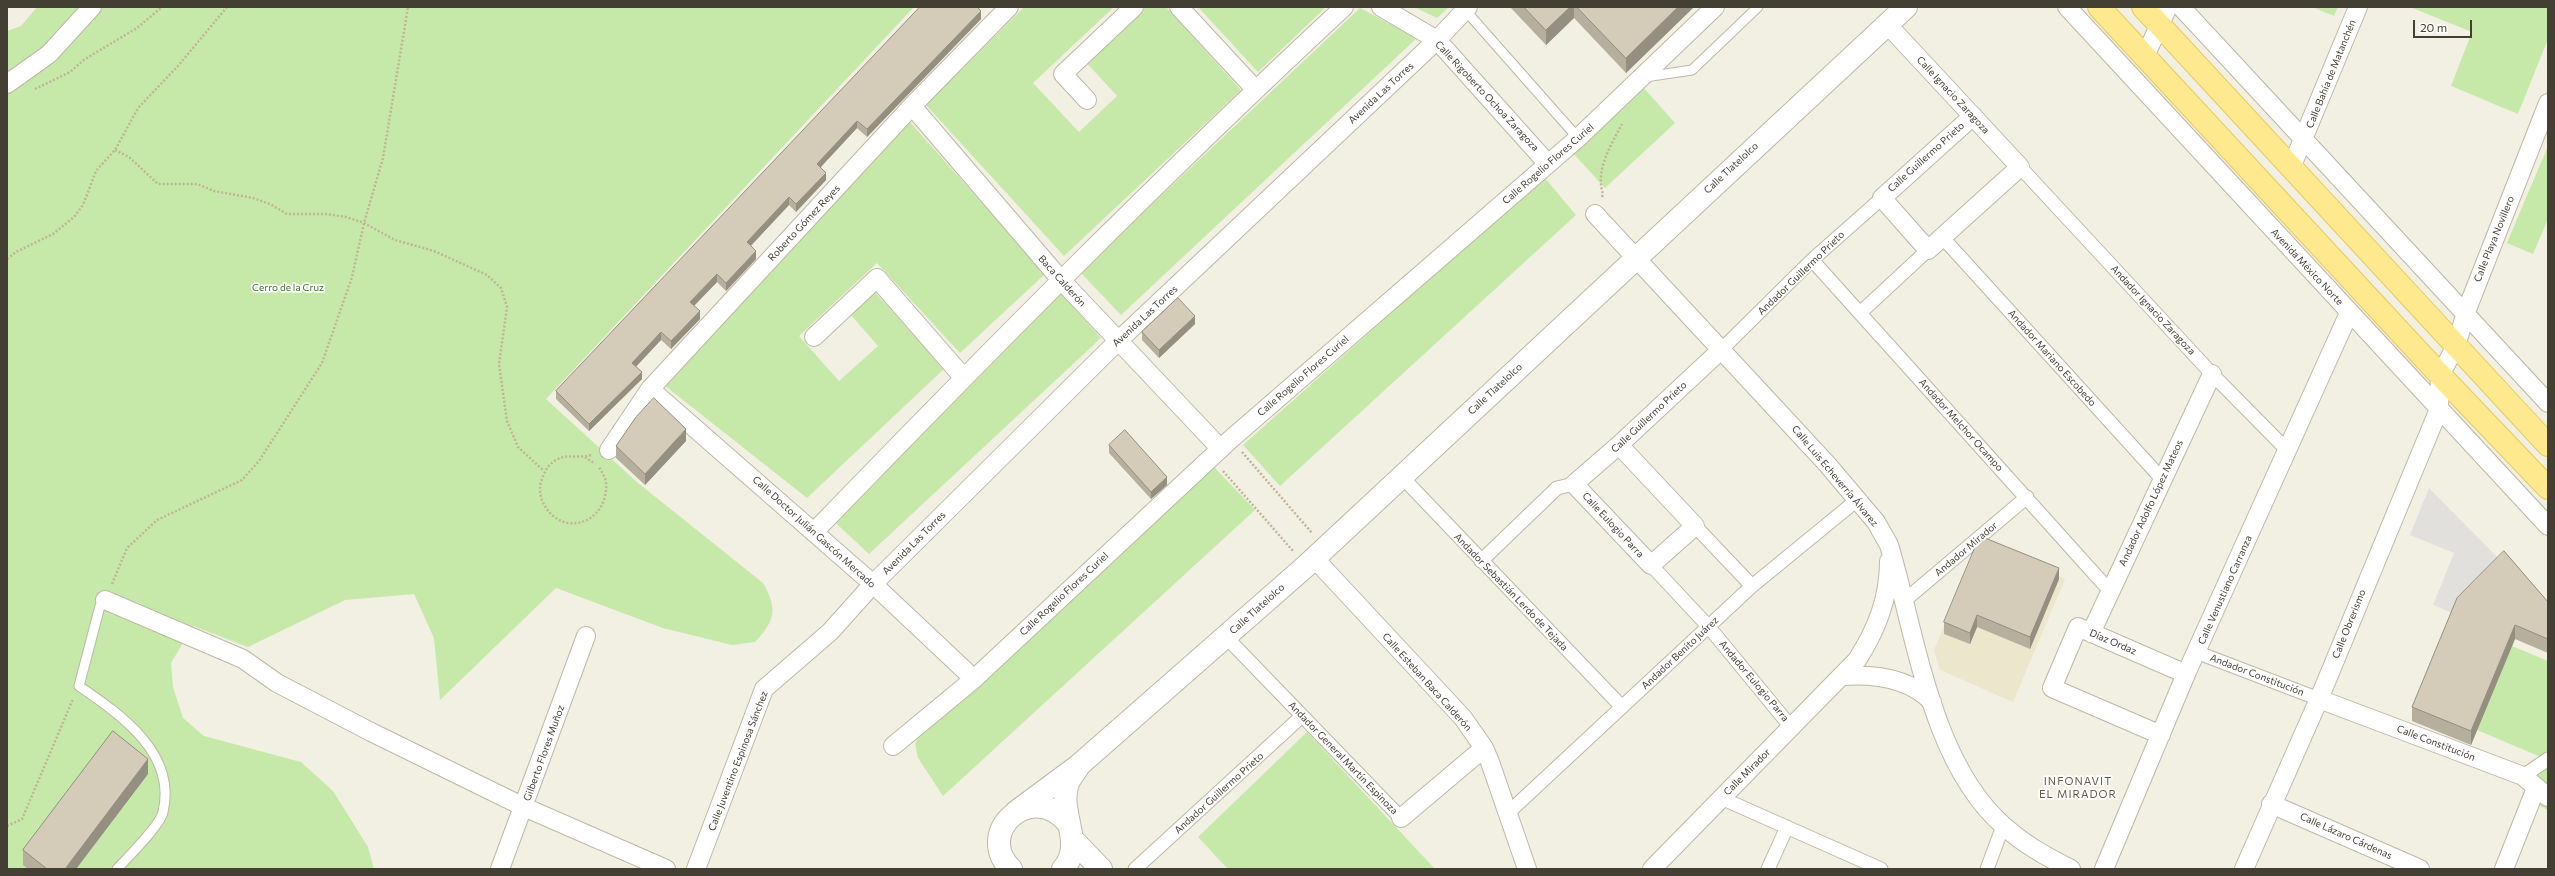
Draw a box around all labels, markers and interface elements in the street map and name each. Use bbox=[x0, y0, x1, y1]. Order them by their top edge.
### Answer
scale bar bbox=[2415, 12, 2474, 38]
street label: Calle Bahía de Matanchén bbox=[2304, 18, 2358, 130]
text: 20 m bbox=[2420, 20, 2447, 34]
street label: Calle Rigoberto Ochoa Zaragoza bbox=[1433, 38, 1541, 154]
street label: Calle Ignacio Zaragoza bbox=[1914, 54, 1992, 136]
street label: Avenida Las Torres bbox=[1346, 60, 1416, 126]
street label: Calle Guillermo Prieto bbox=[1885, 119, 1967, 195]
street label: Calle Rogelio Flores Curiel bbox=[1500, 121, 1596, 207]
street label: Calle Tlatelolco bbox=[1701, 140, 1761, 196]
street label: Roberto Gómez Reyes bbox=[766, 182, 842, 264]
street label: Calle Playa Novillero bbox=[2471, 194, 2517, 284]
street label: Avenida México Norte bbox=[2268, 226, 2346, 308]
street label: Andador Guillermo Prieto bbox=[1755, 228, 1847, 318]
street label: Baca Calderón bbox=[1036, 253, 1088, 309]
street label: Andador Ignacio Zaragoza bbox=[2108, 263, 2198, 357]
park label: Cerro de la Cruz bbox=[252, 282, 324, 294]
street label: Avenida Las Torres bbox=[1110, 283, 1180, 349]
street label: Andador Mariano Escobedo bbox=[2005, 307, 2099, 409]
street label: Calle Rogelio Flores Curiel bbox=[1255, 333, 1351, 419]
street label: Calle Tlatelolco bbox=[1465, 361, 1525, 417]
street label: Andador Melchor Ocampo bbox=[1916, 376, 2006, 474]
street label: Calle Guillermo Prieto bbox=[1609, 379, 1689, 455]
street label: Calle Luis Echeverría Álvarez bbox=[1789, 423, 1881, 529]
street label: Andador Adolfo López Mateos bbox=[2116, 438, 2186, 568]
street label: Calle Doctor Julián Gascón Mercado bbox=[750, 474, 878, 590]
street label: Calle Eulogio Parra bbox=[1580, 490, 1646, 560]
street label: Avenida Las Torres bbox=[880, 509, 948, 577]
street label: Andador Mirador bbox=[1932, 519, 2000, 579]
street label: Andador Sebastián Lerdo de Tejada bbox=[1452, 531, 1570, 653]
street label: Calle Venustiano Carranza bbox=[2195, 534, 2255, 646]
street label: Calle Rogelio Flores Curiel bbox=[1017, 550, 1111, 638]
street label: Calle Tlatelolco bbox=[1227, 581, 1287, 637]
street label: Calle Obrerismo bbox=[2330, 588, 2368, 660]
street label: Andador Benito Juárez bbox=[1639, 614, 1721, 692]
street label: Díaz Ordaz bbox=[2088, 627, 2138, 657]
street label: Calle Esteban Baca Calderón bbox=[1380, 630, 1474, 734]
street label: Andador Eulogio Parra bbox=[1717, 638, 1791, 724]
street label: Andador Constitución bbox=[2208, 651, 2306, 699]
street label: Calle Juventino Espinosa Sánchez bbox=[706, 689, 770, 833]
street label: Andador General Martín Espinoza bbox=[1286, 699, 1400, 817]
street label: Gilberto Flores Muñoz bbox=[521, 703, 567, 803]
street label: Calle Constitución bbox=[2395, 723, 2477, 763]
street label: Calle Mirador bbox=[1721, 746, 1773, 798]
street label: Andador Guillermo Prieto bbox=[1172, 750, 1266, 836]
district label: INFONAVIT EL MIRADOR bbox=[2039, 774, 2117, 800]
street label: Calle Lázaro Cárdenas bbox=[2298, 810, 2394, 862]

